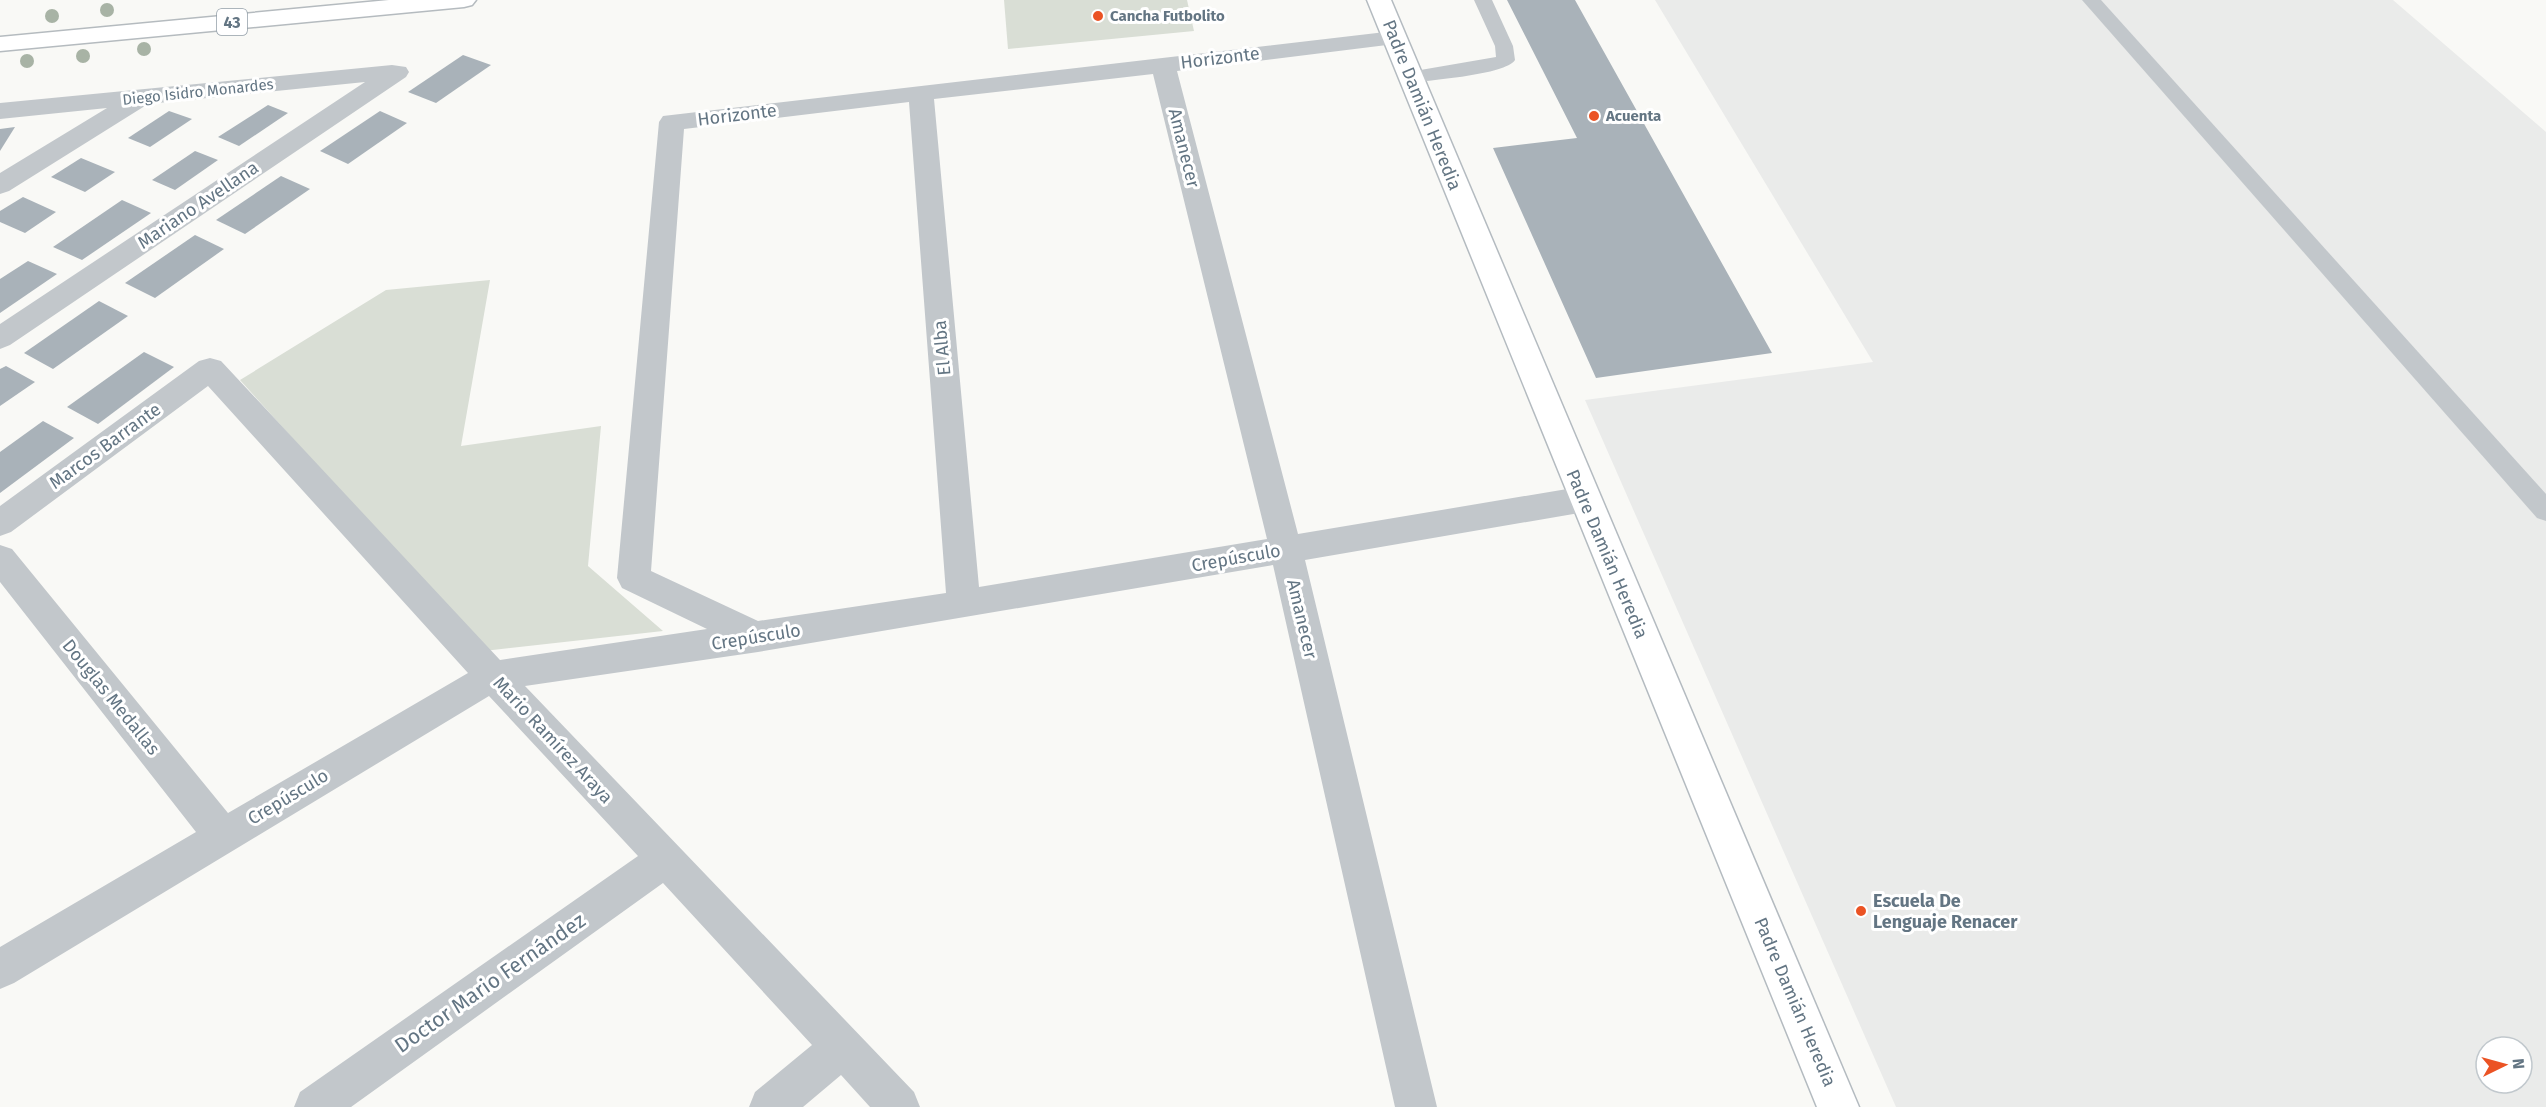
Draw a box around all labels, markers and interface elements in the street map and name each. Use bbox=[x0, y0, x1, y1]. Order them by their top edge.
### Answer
place label: Cancha Futbolito bbox=[1110, 7, 1225, 25]
road number: 43 bbox=[217, 9, 247, 35]
marker: Cancha Futbolito bbox=[1091, 9, 1105, 23]
street label: Padre Damián Heredia bbox=[1378, 17, 1466, 193]
street label: Horizonte bbox=[1179, 42, 1261, 74]
street label: Diego Isidro Monardes bbox=[122, 75, 274, 109]
street label: Horizonte bbox=[696, 99, 778, 131]
street label: Amanecer bbox=[1164, 106, 1204, 190]
place label: Acuenta bbox=[1605, 107, 1661, 125]
marker: Acuenta bbox=[1587, 109, 1601, 123]
street label: Mariano Avellana bbox=[133, 156, 263, 254]
street label: El Alba bbox=[929, 319, 955, 377]
street label: Marcos Barrante bbox=[45, 398, 165, 494]
street label: Padre Damián Heredia bbox=[1561, 466, 1653, 642]
street label: Crepúsculo bbox=[1190, 539, 1282, 577]
street label: Amanecer bbox=[1282, 577, 1322, 661]
street label: Crepúsculo bbox=[710, 619, 802, 655]
street label: Douglas Medallas bbox=[58, 635, 164, 759]
street label: Mario Ramírez Araya bbox=[489, 672, 617, 808]
street label: Crepúsculo bbox=[244, 764, 332, 830]
place label: Escuela De Lenguaje Renacer bbox=[1873, 890, 2018, 933]
marker: Escuela De Lenguaje Renacer bbox=[1854, 904, 1868, 918]
street label: Doctor Mario Fernández bbox=[390, 907, 590, 1059]
street label: Padre Damián Heredia bbox=[1749, 914, 1841, 1090]
north arrow bbox=[2474, 1035, 2534, 1095]
text: N bbox=[2509, 1058, 2528, 1070]

